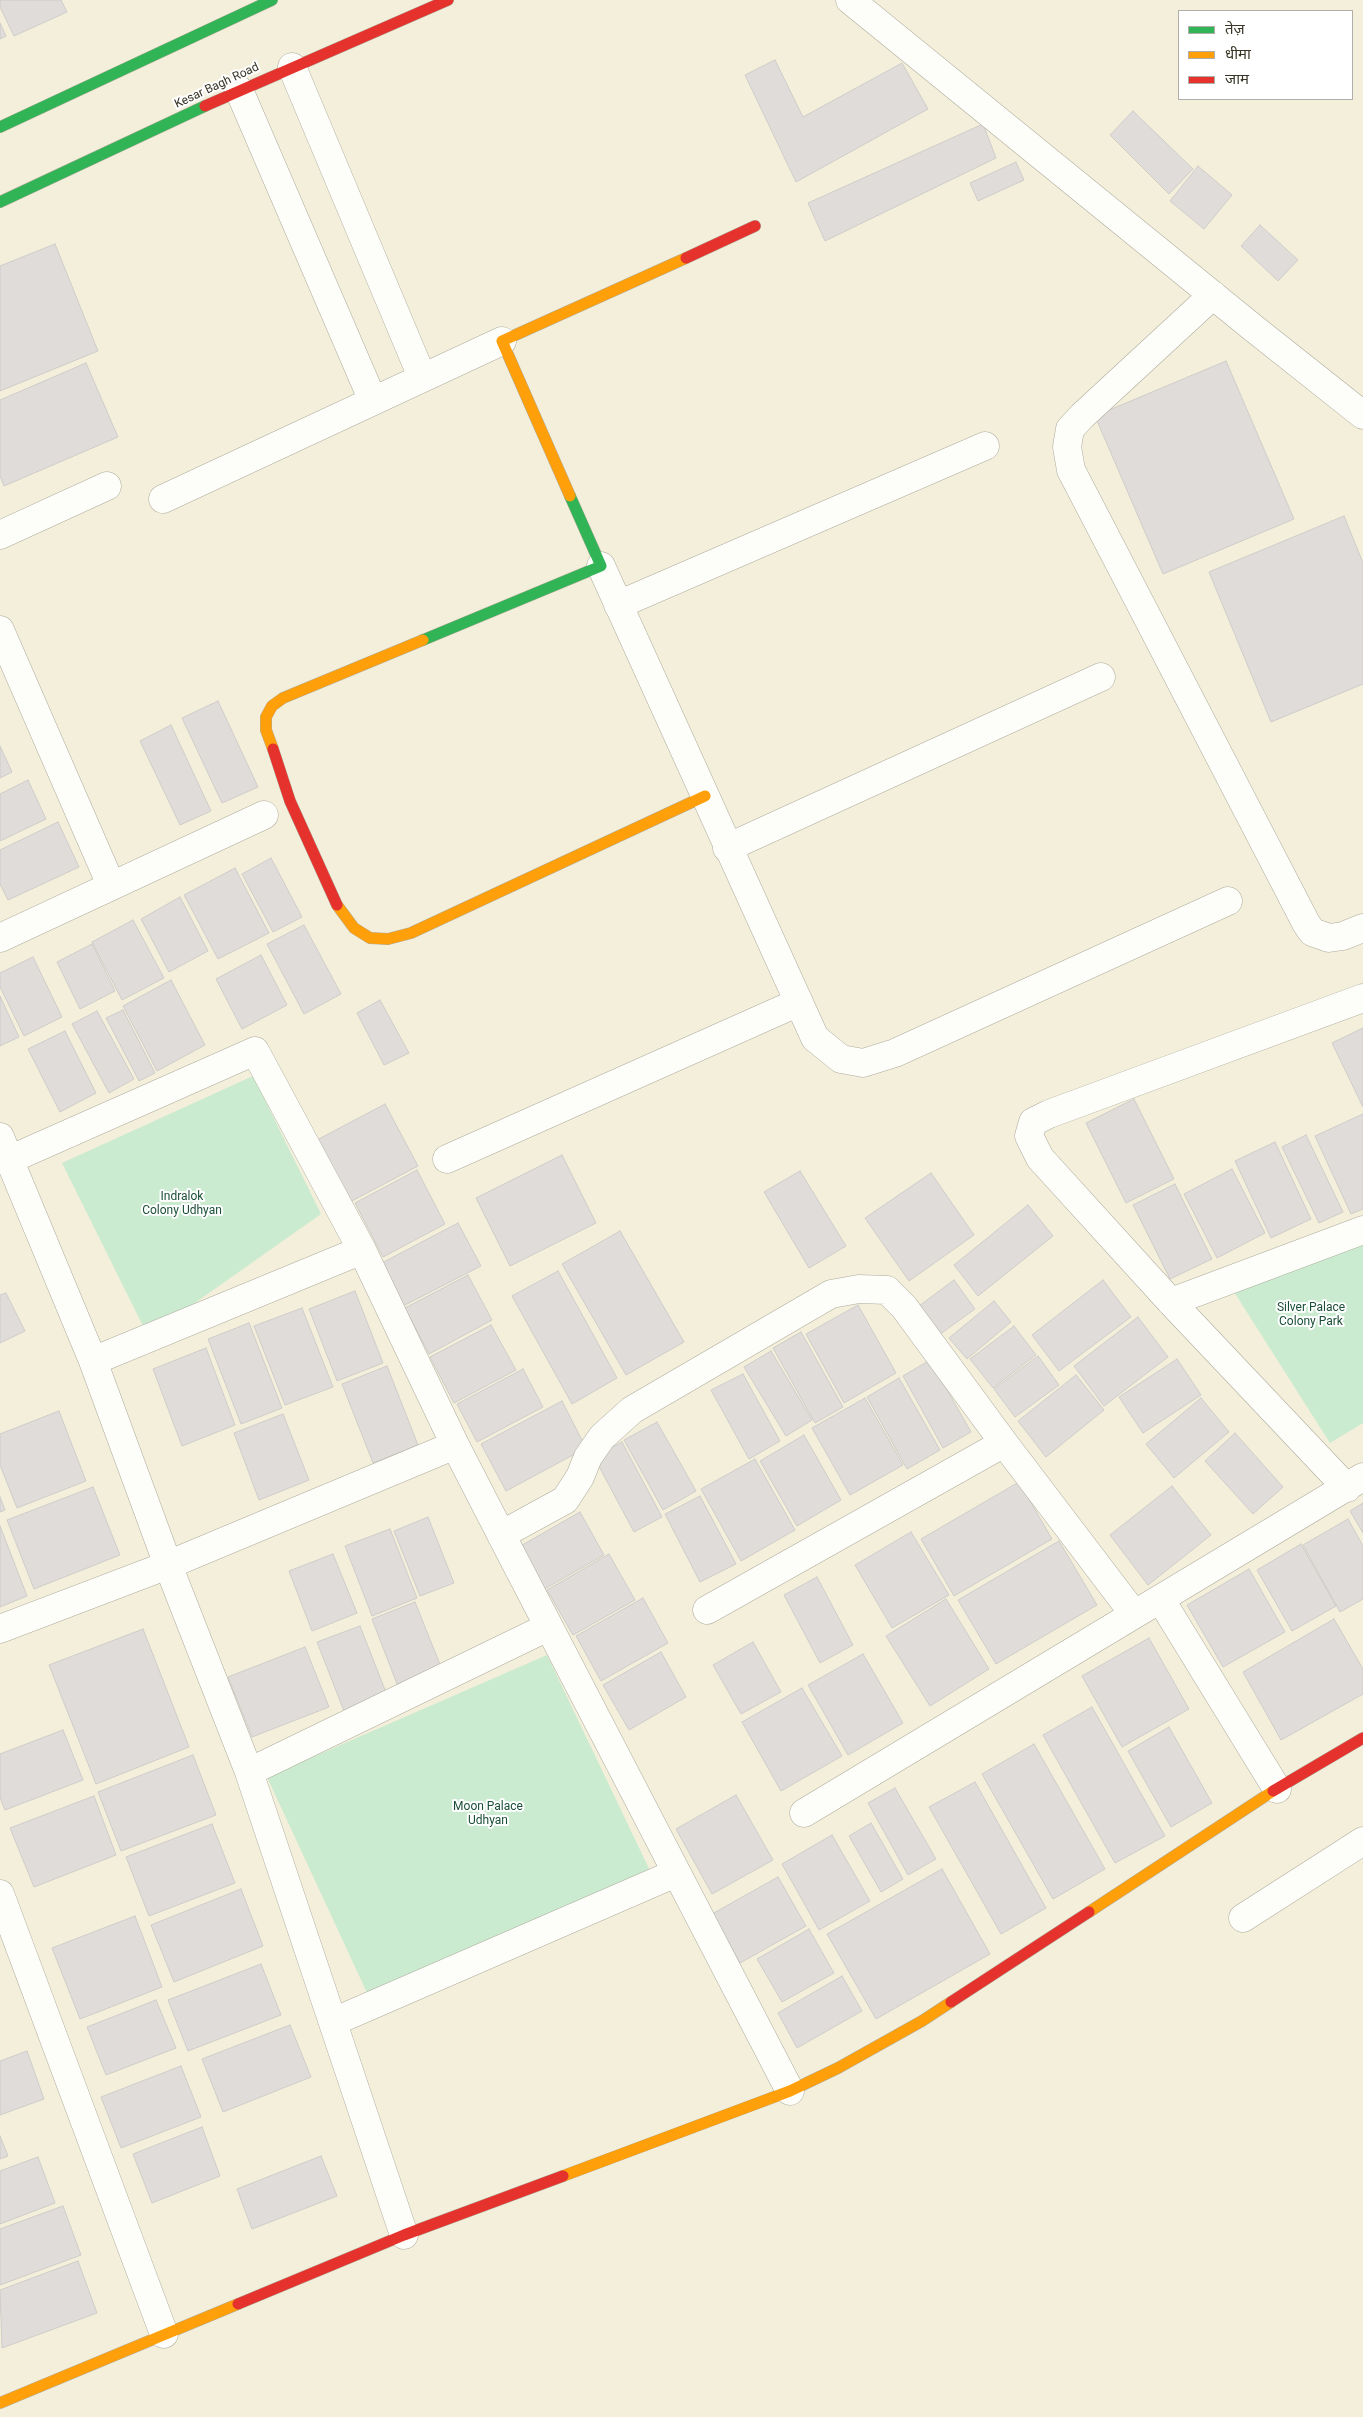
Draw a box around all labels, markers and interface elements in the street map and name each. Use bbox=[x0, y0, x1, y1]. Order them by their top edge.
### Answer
legend bbox=[1178, 10, 1353, 100]
text: तेज़ bbox=[1225, 20, 1245, 38]
text: धीमा bbox=[1225, 45, 1251, 63]
street label: Kesar Bagh Road bbox=[173, 60, 261, 112]
text: जाम bbox=[1225, 70, 1249, 88]
park label: Indralok Colony Udhyan bbox=[142, 1190, 222, 1218]
park label: Silver Palace Colony Park bbox=[1277, 1301, 1345, 1329]
park label: Moon Palace Udhyan bbox=[453, 1800, 523, 1828]

